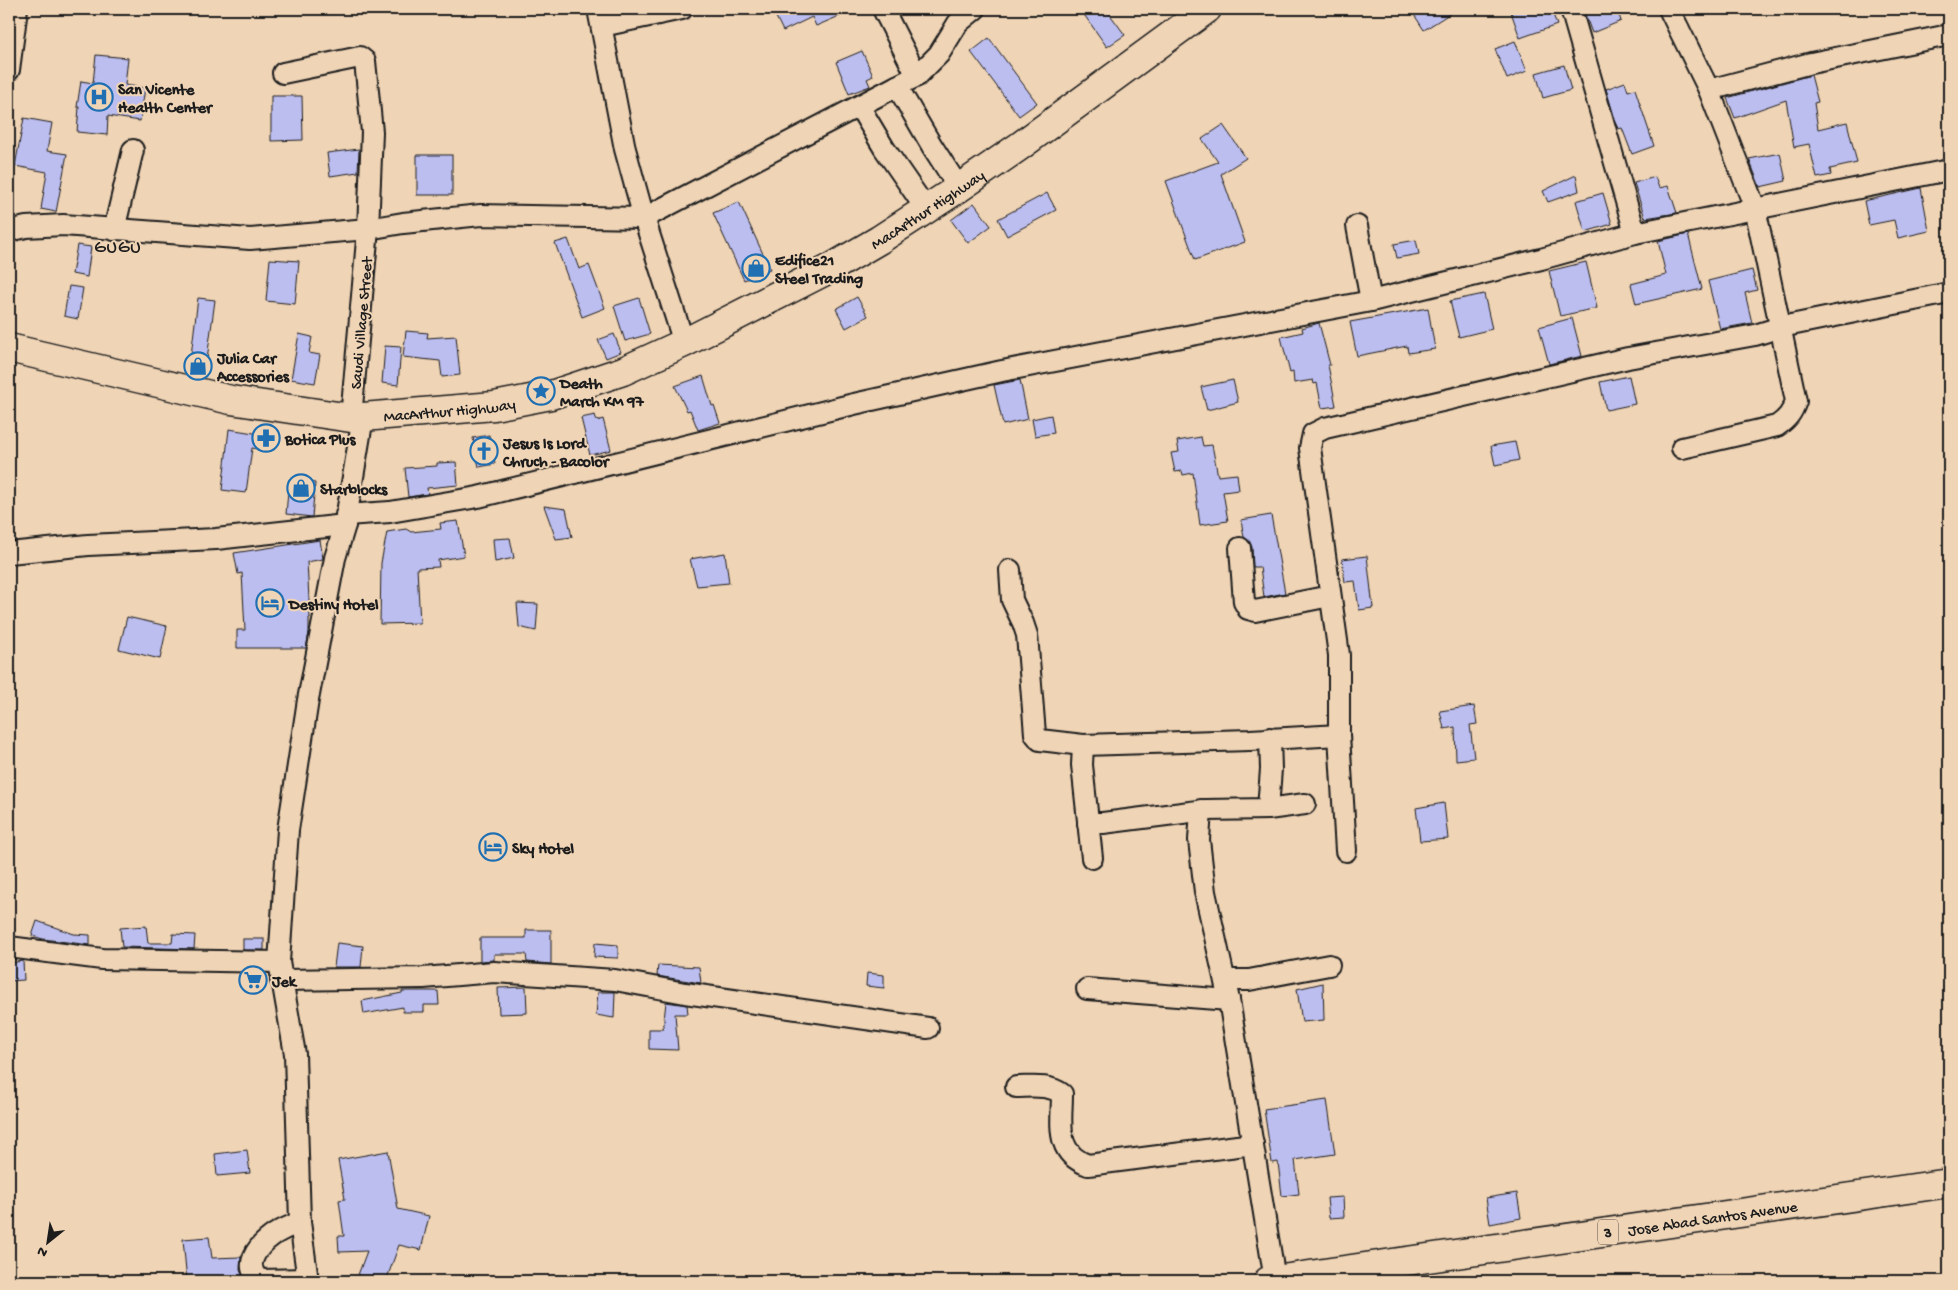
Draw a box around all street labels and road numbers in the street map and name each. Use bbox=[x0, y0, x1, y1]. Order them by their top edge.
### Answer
street label: MacArthur Highway bbox=[869, 167, 990, 256]
street label: Saudi Village Street bbox=[348, 255, 379, 390]
street label: MacArthur Highway bbox=[383, 396, 517, 428]
street label: Jose Abad Santos Avenue bbox=[1627, 1199, 1800, 1242]
road number: 3 bbox=[1598, 1220, 1618, 1244]

